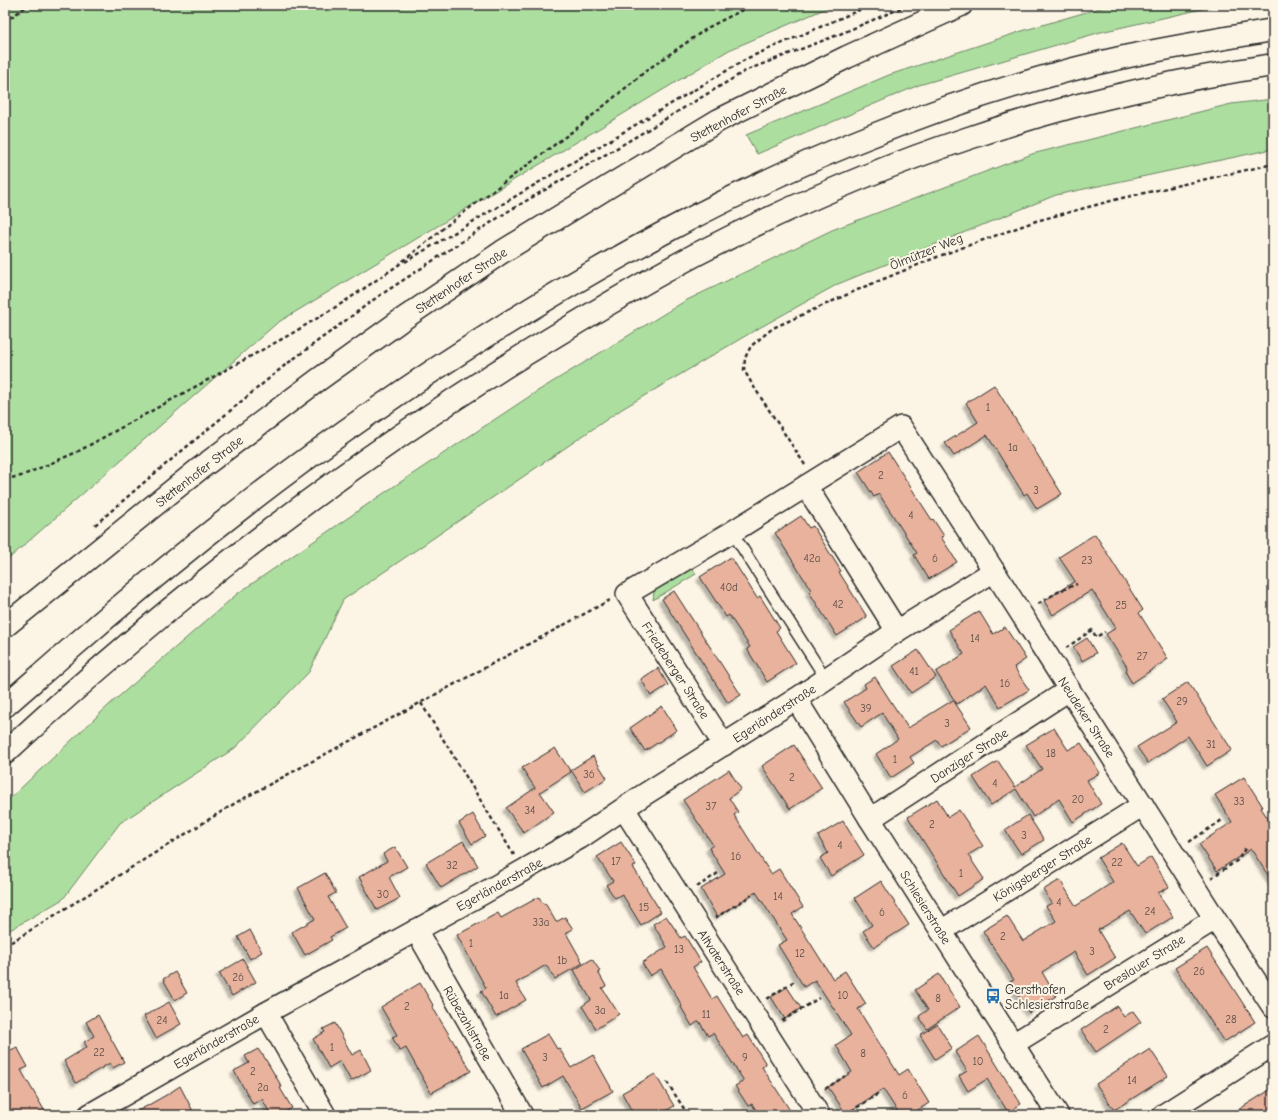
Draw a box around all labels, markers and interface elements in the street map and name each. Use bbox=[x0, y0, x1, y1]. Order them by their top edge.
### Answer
street label: Stettenhofer Straße bbox=[688, 82, 789, 145]
street label: Ölmützer Weg bbox=[887, 229, 965, 273]
street label: Stettenhofer Straße bbox=[413, 244, 510, 317]
house number: 1 bbox=[986, 401, 990, 414]
street label: Stettenhofer Straße bbox=[153, 432, 246, 510]
house number: 1a bbox=[1008, 441, 1018, 454]
house number: 2 bbox=[878, 469, 884, 482]
house number: 3 bbox=[1033, 484, 1039, 497]
house number: 4 bbox=[908, 509, 914, 522]
house number: 42a bbox=[804, 552, 820, 565]
house number: 6 bbox=[932, 552, 938, 565]
house number: 23 bbox=[1081, 554, 1093, 567]
house number: 40d bbox=[720, 581, 738, 594]
house number: 42 bbox=[832, 598, 844, 611]
house number: 25 bbox=[1115, 599, 1127, 612]
street label: Friedeberger Straße bbox=[639, 619, 713, 722]
house number: 14 bbox=[970, 632, 980, 645]
house number: 27 bbox=[1137, 650, 1147, 663]
house number: 41 bbox=[909, 665, 919, 678]
street label: Neudeker Straße bbox=[1055, 674, 1118, 761]
house number: 16 bbox=[1000, 677, 1010, 690]
street label: Egerländerstraße bbox=[730, 681, 819, 746]
house number: 29 bbox=[1176, 695, 1188, 708]
house number: 39 bbox=[860, 702, 872, 715]
house number: 3 bbox=[944, 717, 950, 730]
street label: Danziger Straße bbox=[928, 725, 1011, 786]
house number: 31 bbox=[1206, 738, 1216, 751]
house number: 18 bbox=[1046, 747, 1056, 760]
house number: 1 bbox=[893, 753, 897, 766]
house number: 36 bbox=[583, 768, 595, 781]
house number: 2 bbox=[789, 771, 795, 784]
house number: 4 bbox=[992, 777, 998, 790]
house number: 20 bbox=[1072, 793, 1084, 806]
house number: 33 bbox=[1233, 795, 1245, 808]
house number: 37 bbox=[706, 800, 716, 813]
house number: 34 bbox=[525, 804, 535, 817]
house number: 2 bbox=[929, 818, 935, 831]
house number: 3 bbox=[1021, 829, 1027, 842]
street label: Königsberger Straße bbox=[990, 832, 1095, 905]
house number: 4 bbox=[837, 839, 843, 852]
house number: 16 bbox=[731, 850, 741, 863]
street label: Egerländerstraße bbox=[454, 854, 545, 914]
house number: 17 bbox=[611, 855, 621, 868]
house number: 22 bbox=[1111, 856, 1123, 869]
house number: 32 bbox=[446, 859, 458, 872]
house number: 1 bbox=[959, 867, 963, 880]
street label: Schlesierstraße bbox=[897, 868, 954, 947]
house number: 30 bbox=[377, 888, 389, 901]
house number: 14 bbox=[773, 890, 783, 903]
house number: 4 bbox=[1056, 896, 1062, 909]
house number: 15 bbox=[639, 901, 649, 914]
house number: 24 bbox=[1144, 905, 1156, 918]
house number: 6 bbox=[879, 906, 885, 919]
house number: 33a bbox=[533, 916, 549, 929]
street label: Altvaterstraße bbox=[695, 927, 749, 998]
house number: 2 bbox=[1000, 930, 1006, 943]
street label: Breslauer Straße bbox=[1101, 931, 1188, 993]
house number: 1 bbox=[469, 937, 473, 950]
house number: 13 bbox=[674, 943, 684, 956]
house number: 3 bbox=[1089, 945, 1095, 958]
house number: 12 bbox=[795, 947, 805, 960]
house number: 1b bbox=[557, 954, 567, 967]
house number: 26 bbox=[1193, 965, 1205, 978]
house number: 26 bbox=[232, 971, 244, 984]
place label: Gersthofen Schlesierstraße bbox=[1005, 982, 1089, 1012]
street label: Rübezahlstraße bbox=[440, 983, 495, 1064]
bus stop icon: Gersthofen Schlesierstraße bbox=[984, 987, 1002, 1005]
house number: 1a bbox=[499, 989, 509, 1002]
house number: 10 bbox=[837, 989, 849, 1002]
house number: 8 bbox=[935, 992, 941, 1005]
house number: 2 bbox=[404, 1000, 410, 1013]
house number: 3a bbox=[594, 1004, 606, 1017]
house number: 11 bbox=[702, 1008, 710, 1021]
street label: Egerländerstraße bbox=[171, 1011, 262, 1072]
house number: 28 bbox=[1225, 1013, 1237, 1026]
house number: 24 bbox=[156, 1014, 168, 1027]
house number: 2 bbox=[1103, 1023, 1109, 1036]
house number: 1 bbox=[330, 1041, 334, 1054]
house number: 22 bbox=[93, 1046, 105, 1059]
house number: 8 bbox=[860, 1047, 866, 1060]
house number: 3 bbox=[542, 1051, 548, 1064]
house number: 9 bbox=[742, 1051, 748, 1064]
house number: 10 bbox=[972, 1055, 984, 1068]
house number: 2 bbox=[250, 1065, 256, 1078]
house number: 14 bbox=[1127, 1074, 1137, 1087]
house number: 2a bbox=[257, 1081, 269, 1094]
house number: 6 bbox=[902, 1089, 908, 1102]

